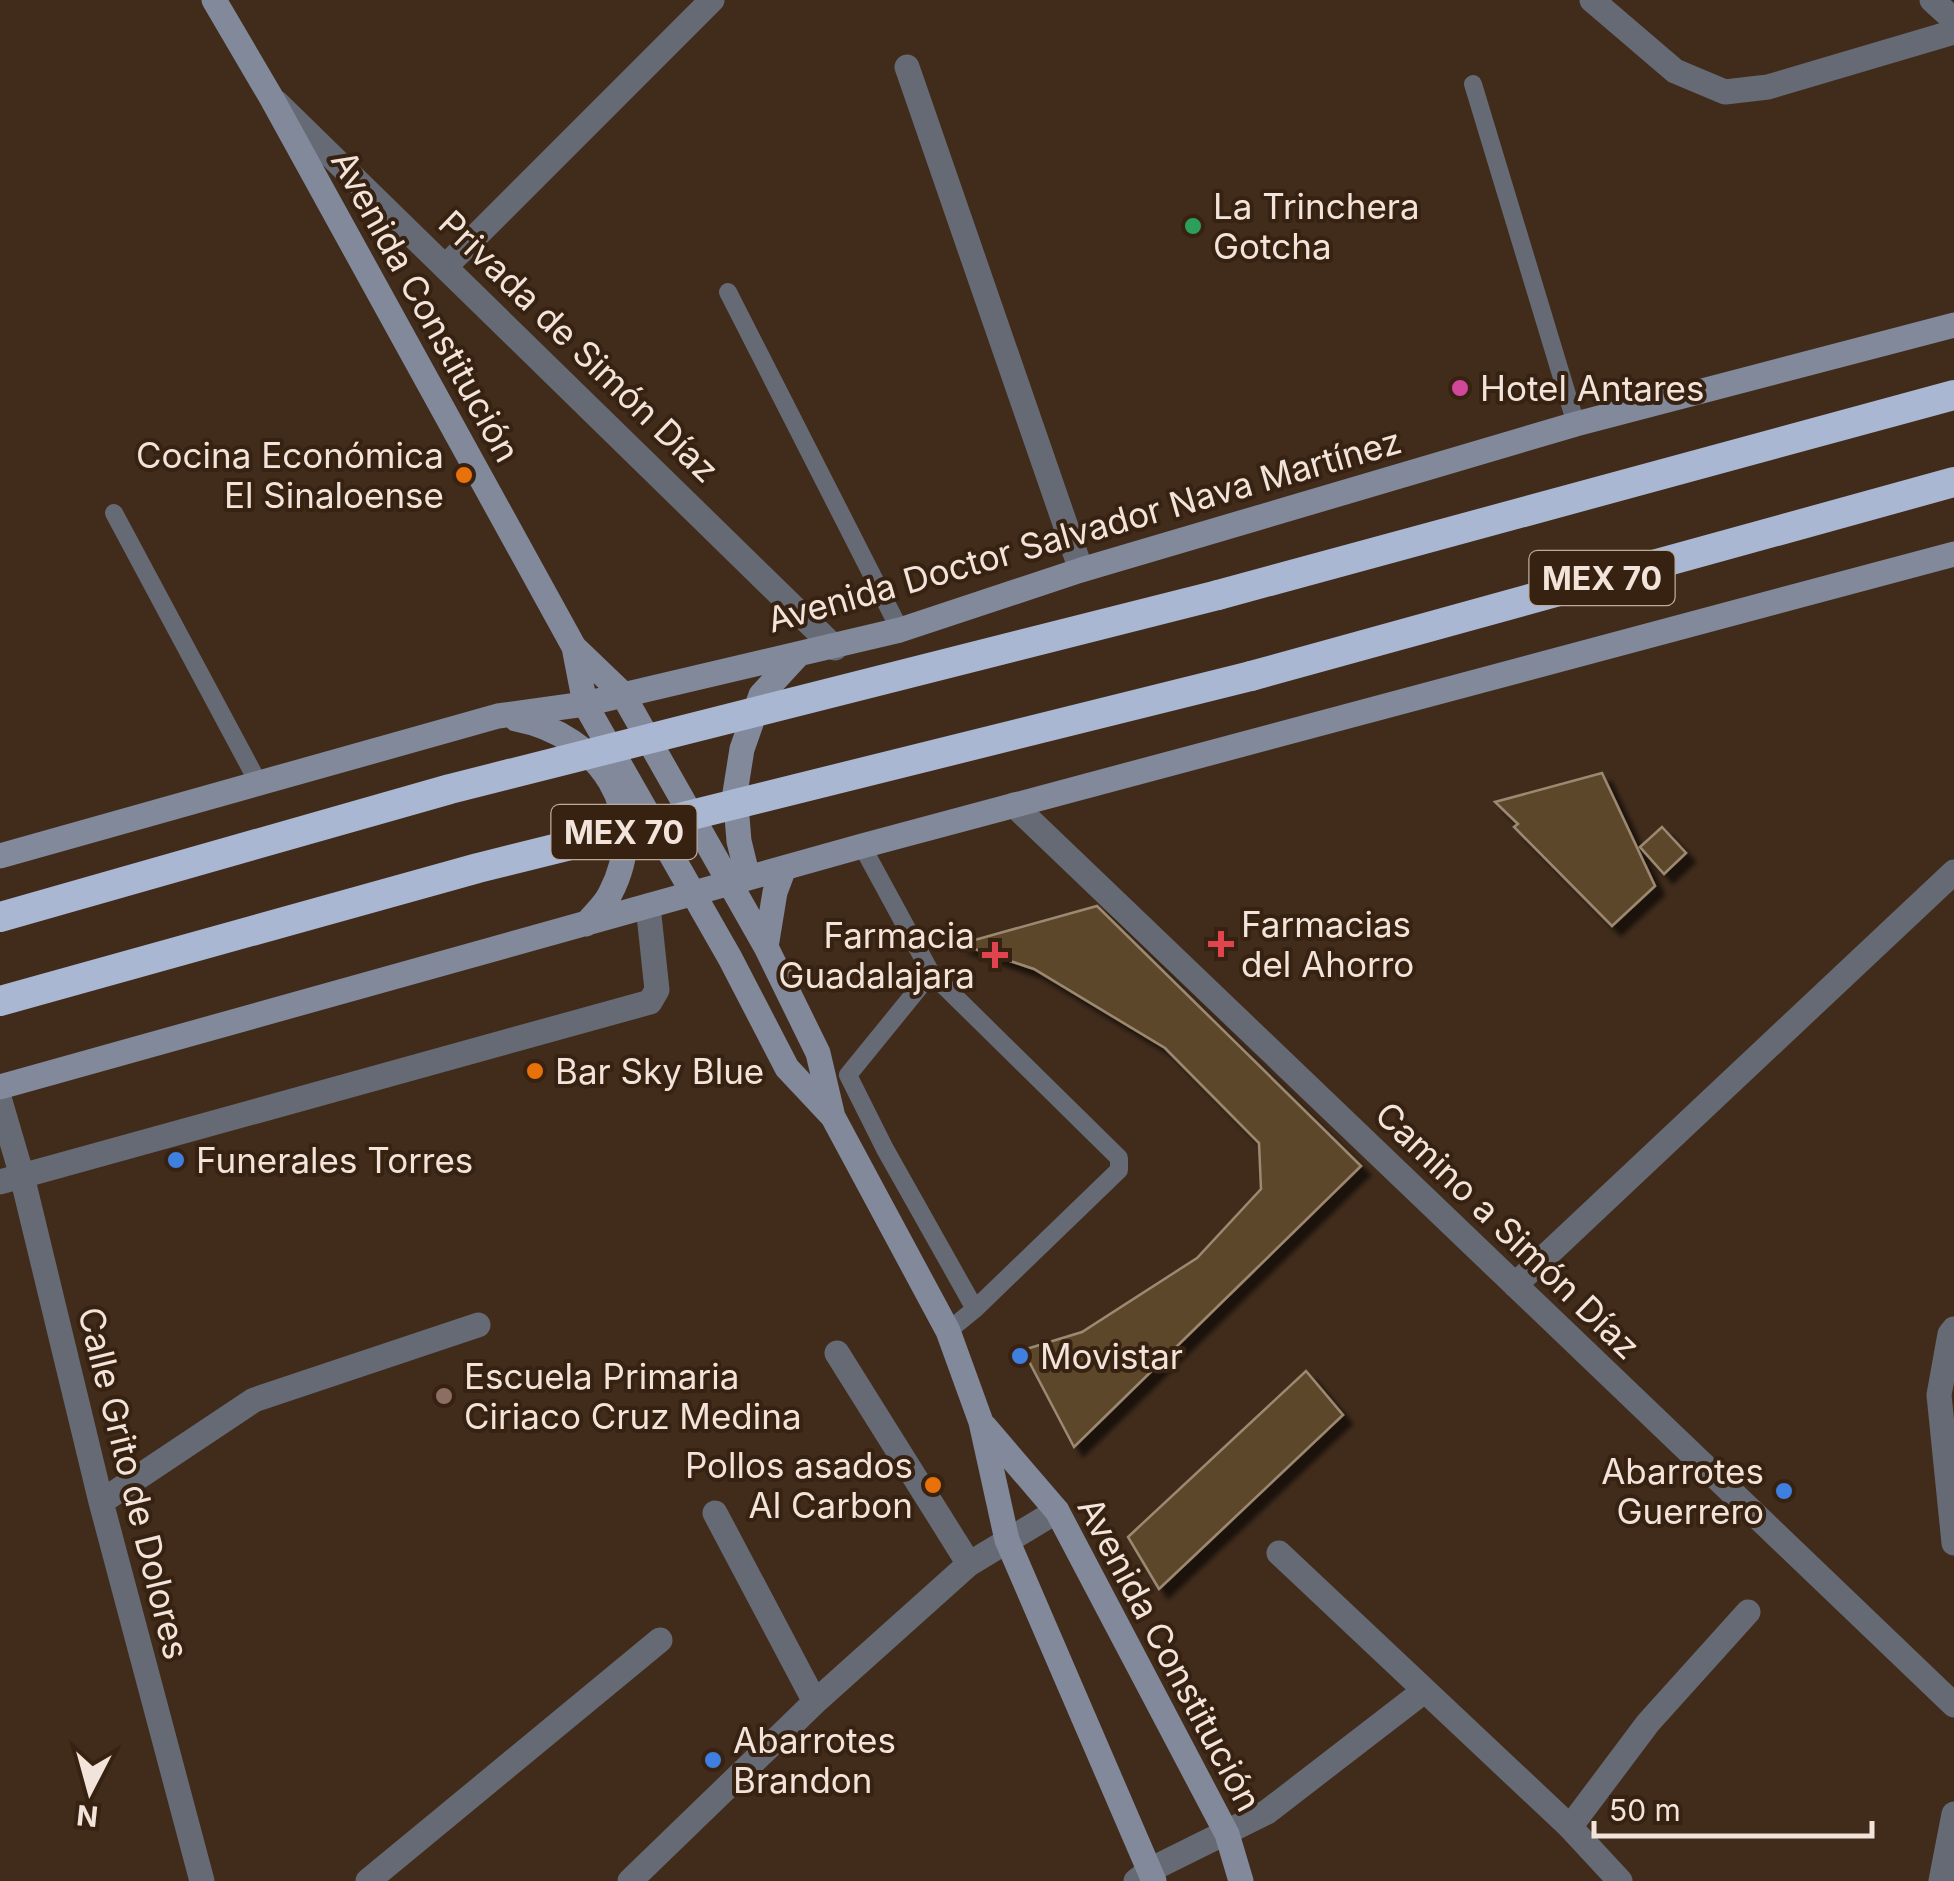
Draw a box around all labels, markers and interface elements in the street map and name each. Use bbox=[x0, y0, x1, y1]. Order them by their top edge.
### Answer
street label: Avenida Constitución bbox=[323, 143, 529, 469]
place label: La Trinchera Gotcha bbox=[1213, 185, 1420, 267]
street label: Privada de Simón Díaz bbox=[431, 202, 727, 490]
marker: La Trinchera Gotcha bbox=[1182, 215, 1204, 237]
place label: Hotel Antares bbox=[1480, 367, 1704, 409]
marker: Hotel Antares bbox=[1449, 377, 1471, 399]
street label: Avenida Doctor Salvador Nava Martínez bbox=[762, 419, 1406, 641]
place label: Cocina Económica El Sinaloense bbox=[136, 434, 444, 516]
marker: Cocina Económica El Sinaloense bbox=[453, 464, 475, 486]
road number: MEX 70 bbox=[1530, 551, 1674, 605]
road number: MEX 70 bbox=[552, 805, 696, 859]
place label: Farmacias del Ahorro bbox=[1241, 903, 1414, 985]
place label: Farmacia Guadalajara bbox=[778, 914, 975, 996]
marker: Farmacias del Ahorro bbox=[1210, 933, 1232, 955]
marker: Farmacia Guadalajara bbox=[984, 944, 1006, 966]
place label: Bar Sky Blue bbox=[555, 1050, 764, 1092]
marker: Bar Sky Blue bbox=[524, 1060, 546, 1082]
street label: Camino a Simón Díaz bbox=[1367, 1093, 1649, 1367]
place label: Funerales Torres bbox=[196, 1139, 473, 1181]
marker: Funerales Torres bbox=[165, 1149, 187, 1171]
street label: Calle Grito de Dolores bbox=[70, 1303, 198, 1663]
place label: Movistar bbox=[1040, 1335, 1183, 1377]
marker: Movistar bbox=[1009, 1345, 1031, 1367]
place label: Escuela Primaria Ciriaco Cruz Medina bbox=[464, 1355, 802, 1437]
marker: Escuela Primaria Ciriaco Cruz Medina bbox=[433, 1385, 455, 1407]
place label: Pollos asados Al Carbon bbox=[685, 1444, 913, 1526]
place label: Abarrotes Guerrero bbox=[1601, 1450, 1764, 1532]
marker: Pollos asados Al Carbon bbox=[922, 1474, 944, 1496]
marker: Abarrotes Guerrero bbox=[1773, 1480, 1795, 1502]
street label: Avenida Constitución bbox=[1069, 1490, 1271, 1818]
place label: Abarrotes Brandon bbox=[733, 1719, 896, 1801]
north arrow bbox=[40, 1741, 140, 1841]
marker: Abarrotes Brandon bbox=[702, 1749, 724, 1771]
scale bar bbox=[1594, 1776, 1872, 1838]
text: 50 m bbox=[1609, 1792, 1681, 1828]
text: N bbox=[75, 1798, 100, 1834]

